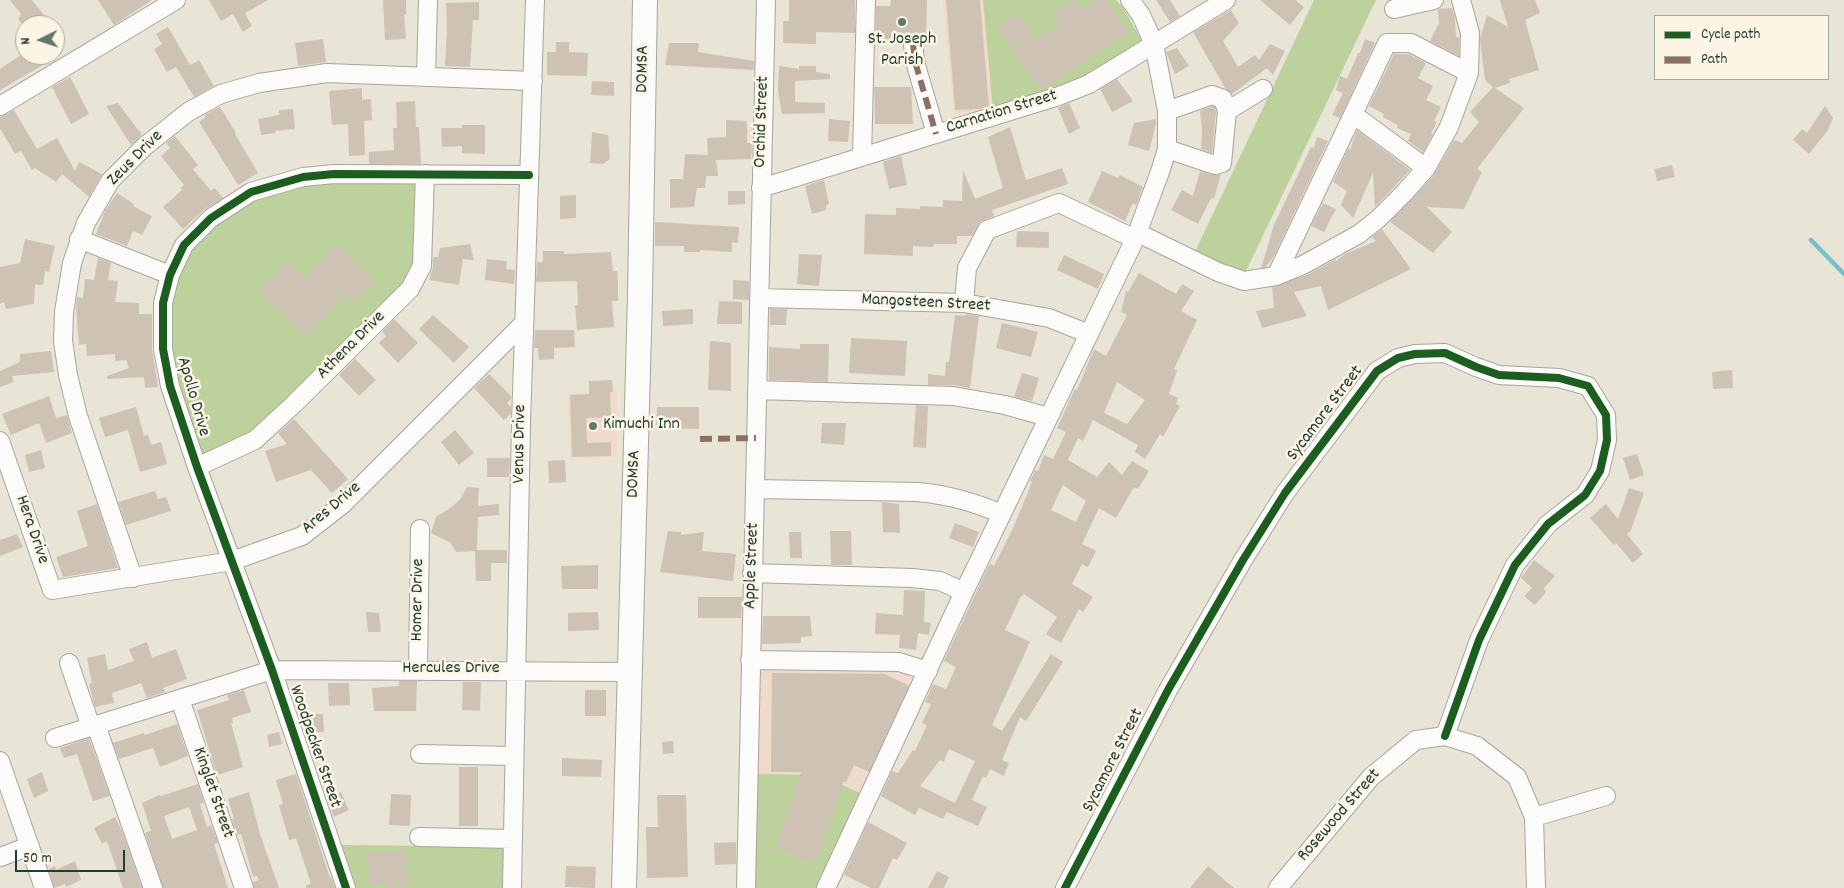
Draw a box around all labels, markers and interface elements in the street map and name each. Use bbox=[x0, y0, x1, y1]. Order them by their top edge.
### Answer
north arrow bbox=[15, 15, 65, 65]
legend bbox=[1654, 15, 1829, 80]
marker: St. Joseph Parish bbox=[896, 16, 908, 28]
text: Cycle path bbox=[1701, 24, 1760, 46]
place label: St. Joseph Parish bbox=[868, 30, 936, 72]
text: N bbox=[16, 37, 36, 45]
street label: DOMSA bbox=[633, 45, 655, 93]
text: Path bbox=[1701, 49, 1727, 71]
street label: Orchid Street bbox=[751, 76, 775, 168]
street label: Carnation Street bbox=[944, 86, 1060, 140]
street label: Zeus Drive bbox=[104, 127, 168, 191]
street label: Mangosteen Street bbox=[861, 290, 991, 318]
street label: Athena Drive bbox=[313, 307, 391, 385]
street label: Apollo Drive bbox=[170, 355, 214, 439]
street label: Sycamore Street bbox=[1283, 362, 1369, 466]
street label: Venus Drive bbox=[510, 404, 532, 484]
place label: Kimuchi Inn bbox=[603, 415, 680, 437]
marker: Kimuchi Inn bbox=[587, 420, 599, 432]
street label: DOMSA bbox=[623, 450, 647, 498]
street label: Ares Drive bbox=[298, 478, 366, 540]
street label: Hera Drive bbox=[9, 493, 53, 567]
street label: Apple Street bbox=[741, 522, 765, 610]
street label: Homer Drive bbox=[407, 558, 431, 642]
street label: Hercules Drive bbox=[402, 659, 500, 681]
street label: Woodpecker Street bbox=[283, 683, 345, 811]
street label: Sycamore Street bbox=[1079, 705, 1149, 817]
street label: Kinglet Street bbox=[186, 745, 238, 841]
street label: Rosewood Street bbox=[1294, 765, 1386, 867]
scale bar bbox=[18, 840, 128, 872]
text: 50 m bbox=[23, 848, 52, 870]

